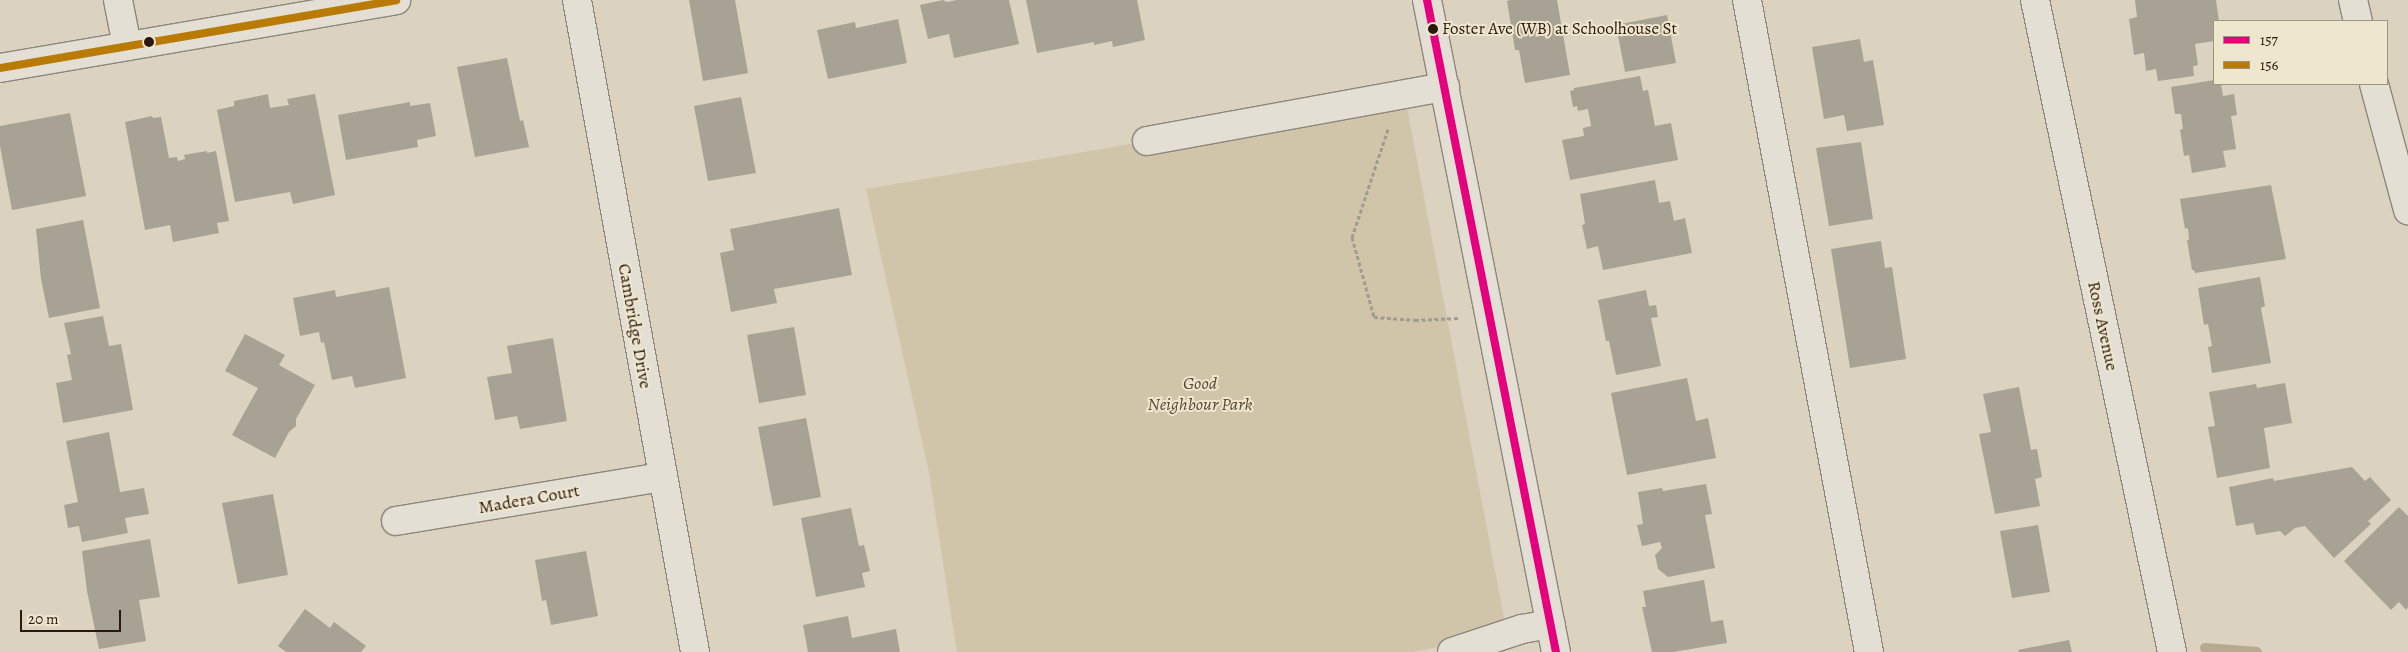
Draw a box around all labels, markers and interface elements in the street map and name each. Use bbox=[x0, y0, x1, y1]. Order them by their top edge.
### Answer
place label: Foster Ave (WB) at Schoolhouse St bbox=[1442, 19, 1677, 39]
legend bbox=[2213, 20, 2388, 85]
marker: Foster Ave (WB) at Schoolhouse St bbox=[1428, 24, 1438, 34]
text: 157 bbox=[2260, 30, 2278, 50]
unlabelled marker bbox=[144, 37, 154, 47]
text: 156 bbox=[2260, 55, 2279, 75]
street label: Cambridge Drive bbox=[613, 262, 657, 390]
street label: Ross Avenue bbox=[2083, 279, 2123, 373]
park label: Good Neighbour Park bbox=[1148, 373, 1252, 416]
street label: Madera Court bbox=[477, 479, 581, 519]
scale bar bbox=[22, 600, 124, 632]
text: 20 m bbox=[28, 609, 59, 629]

